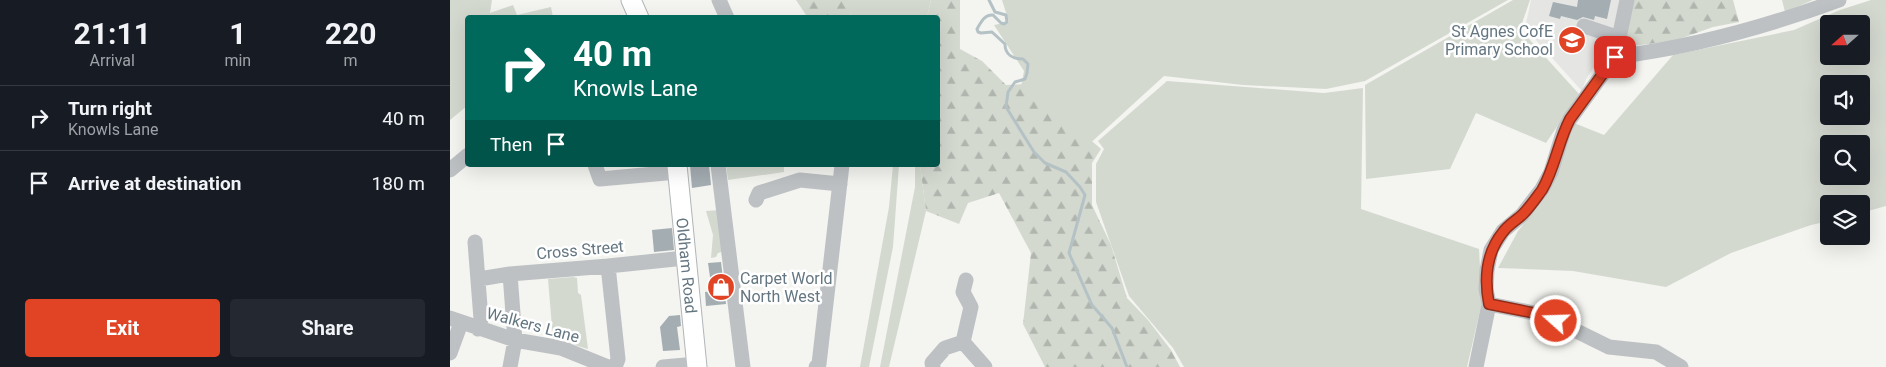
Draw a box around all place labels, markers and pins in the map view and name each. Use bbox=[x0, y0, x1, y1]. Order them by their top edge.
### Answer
place label: St Agnes CofE Primary School bbox=[1445, 22, 1553, 59]
school or university icon: St Agnes CofE Primary School bbox=[1557, 25, 1587, 55]
pin bbox=[1594, 36, 1636, 78]
place label: Carpet World North West bbox=[740, 269, 833, 306]
shop icon: Carpet World North West bbox=[706, 272, 736, 302]

